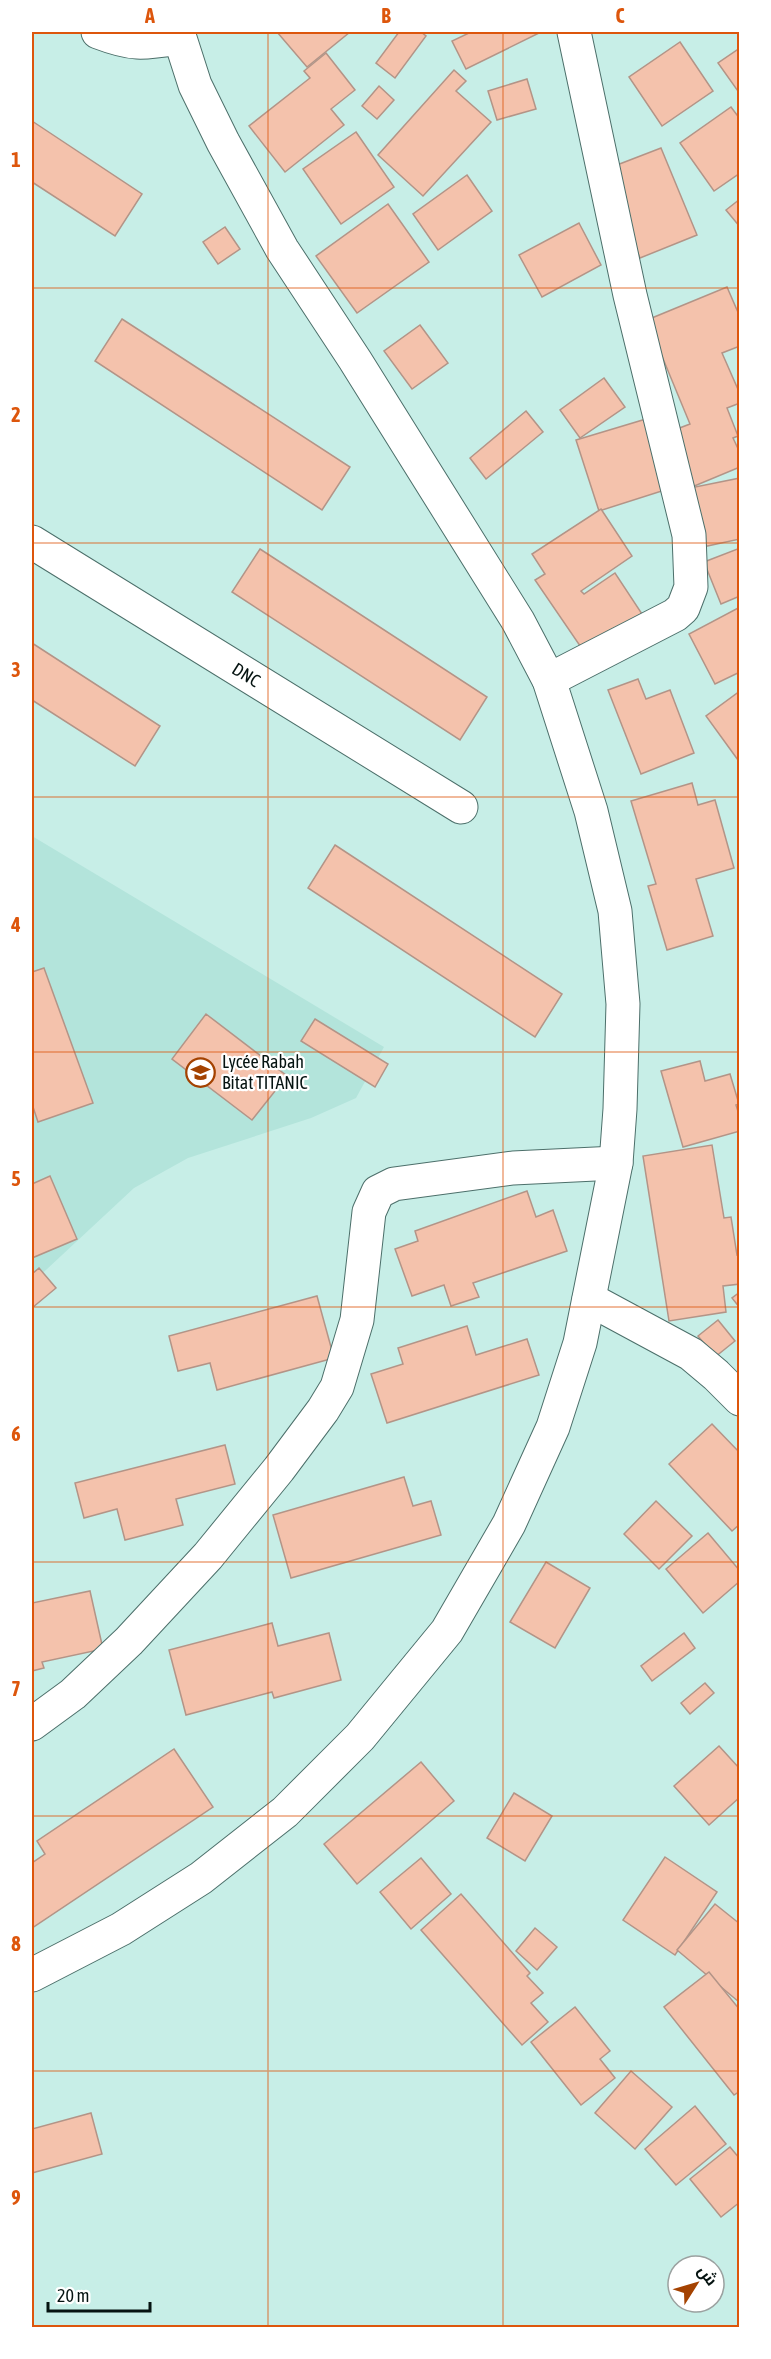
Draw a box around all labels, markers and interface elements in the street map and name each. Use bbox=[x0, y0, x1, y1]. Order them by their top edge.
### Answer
text: A bbox=[144, 4, 155, 27]
text: B bbox=[381, 4, 391, 27]
text: C bbox=[616, 4, 625, 27]
text: 1 bbox=[11, 148, 21, 171]
text: 2 bbox=[11, 403, 21, 426]
text: 3 bbox=[11, 658, 21, 681]
street label: DNC bbox=[228, 658, 264, 691]
text: 4 bbox=[10, 913, 21, 936]
place label: Lycée Rabah Bitat TITANIC bbox=[222, 1051, 308, 1093]
school or university icon: Lycée Rabah Bitat TITANIC bbox=[185, 1056, 217, 1088]
text: 5 bbox=[11, 1167, 21, 1190]
text: 6 bbox=[11, 1422, 21, 1445]
text: 7 bbox=[11, 1677, 21, 1700]
text: 8 bbox=[11, 1932, 21, 1955]
text: 9 bbox=[11, 2186, 21, 2209]
north arrow bbox=[666, 2254, 726, 2314]
text: ش bbox=[694, 2261, 721, 2289]
scale bar bbox=[48, 2275, 150, 2313]
text: 20 m bbox=[57, 2285, 89, 2306]

